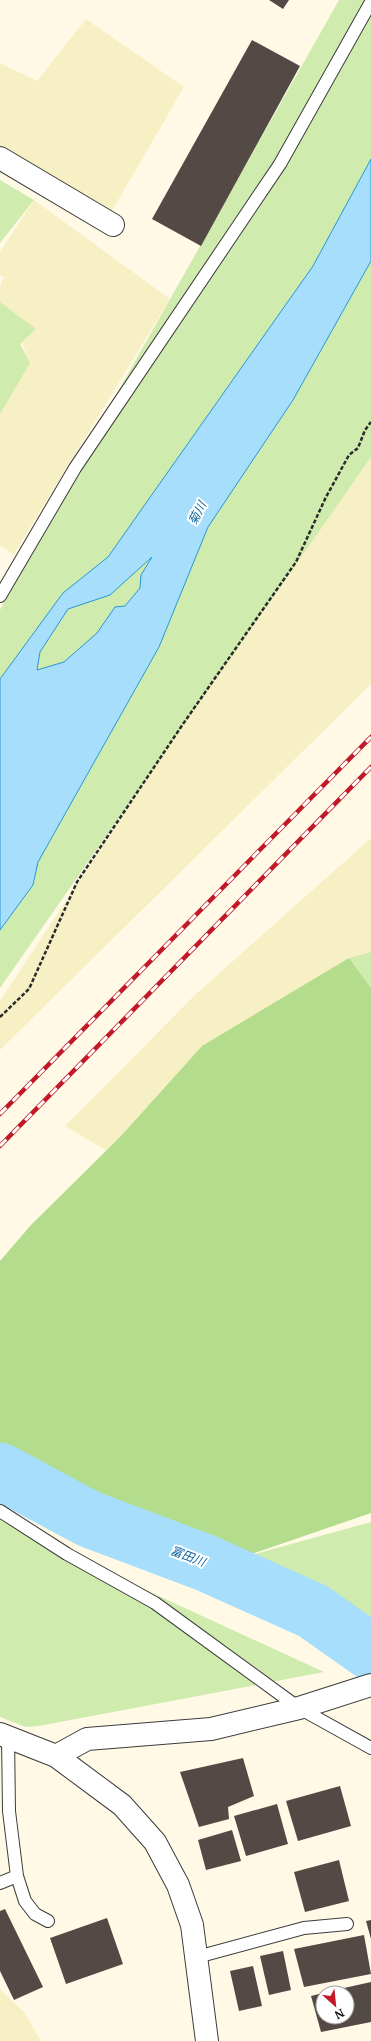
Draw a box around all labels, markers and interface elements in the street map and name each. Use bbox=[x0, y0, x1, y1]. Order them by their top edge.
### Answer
water label: 菊川 bbox=[185, 497, 210, 527]
water label: 富田川 bbox=[169, 1543, 209, 1570]
north arrow bbox=[315, 1985, 355, 2025]
text: N bbox=[332, 2006, 347, 2022]

